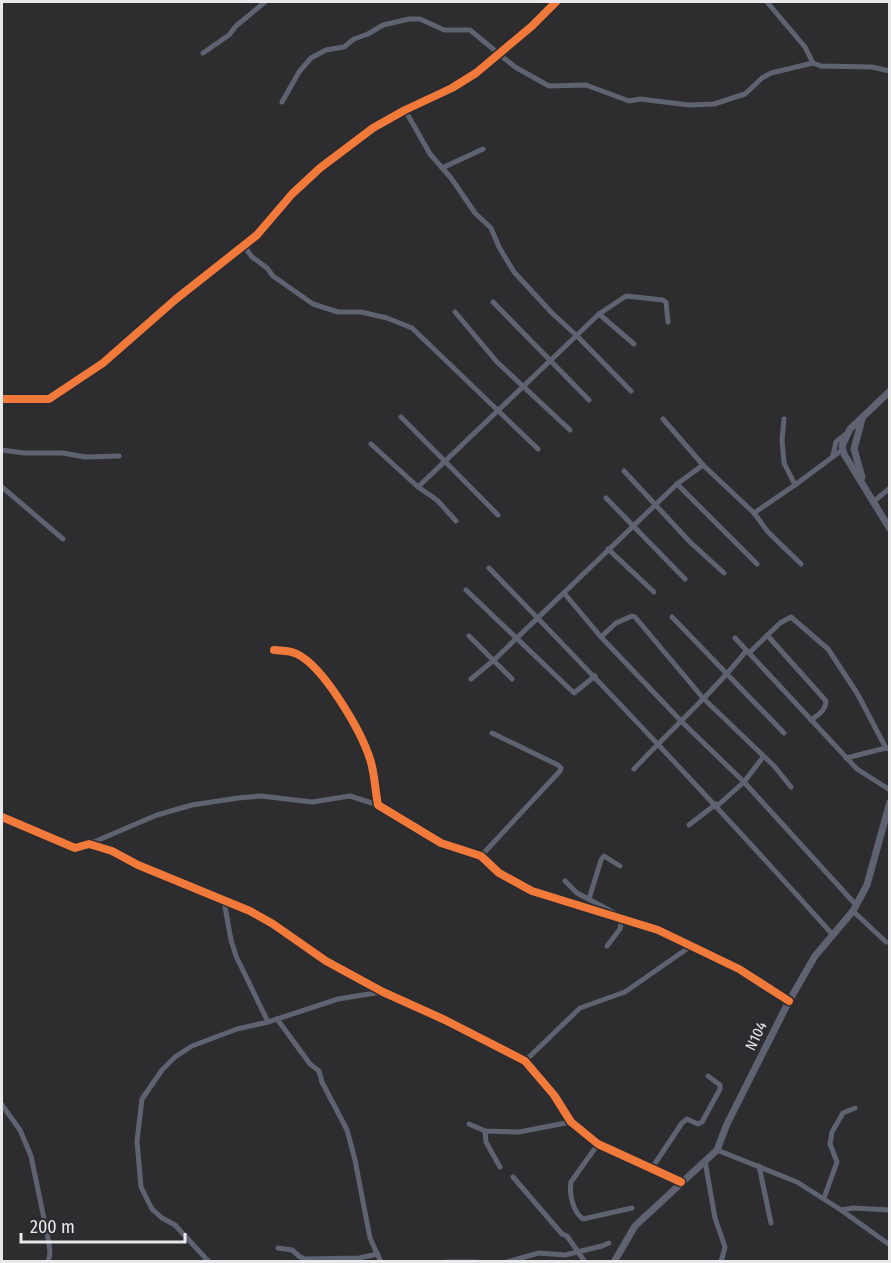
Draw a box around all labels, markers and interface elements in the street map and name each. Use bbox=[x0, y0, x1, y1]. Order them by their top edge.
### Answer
street label: N104 bbox=[741, 1019, 771, 1053]
scale bar bbox=[21, 1206, 184, 1244]
text: 200 m bbox=[30, 1216, 75, 1238]

